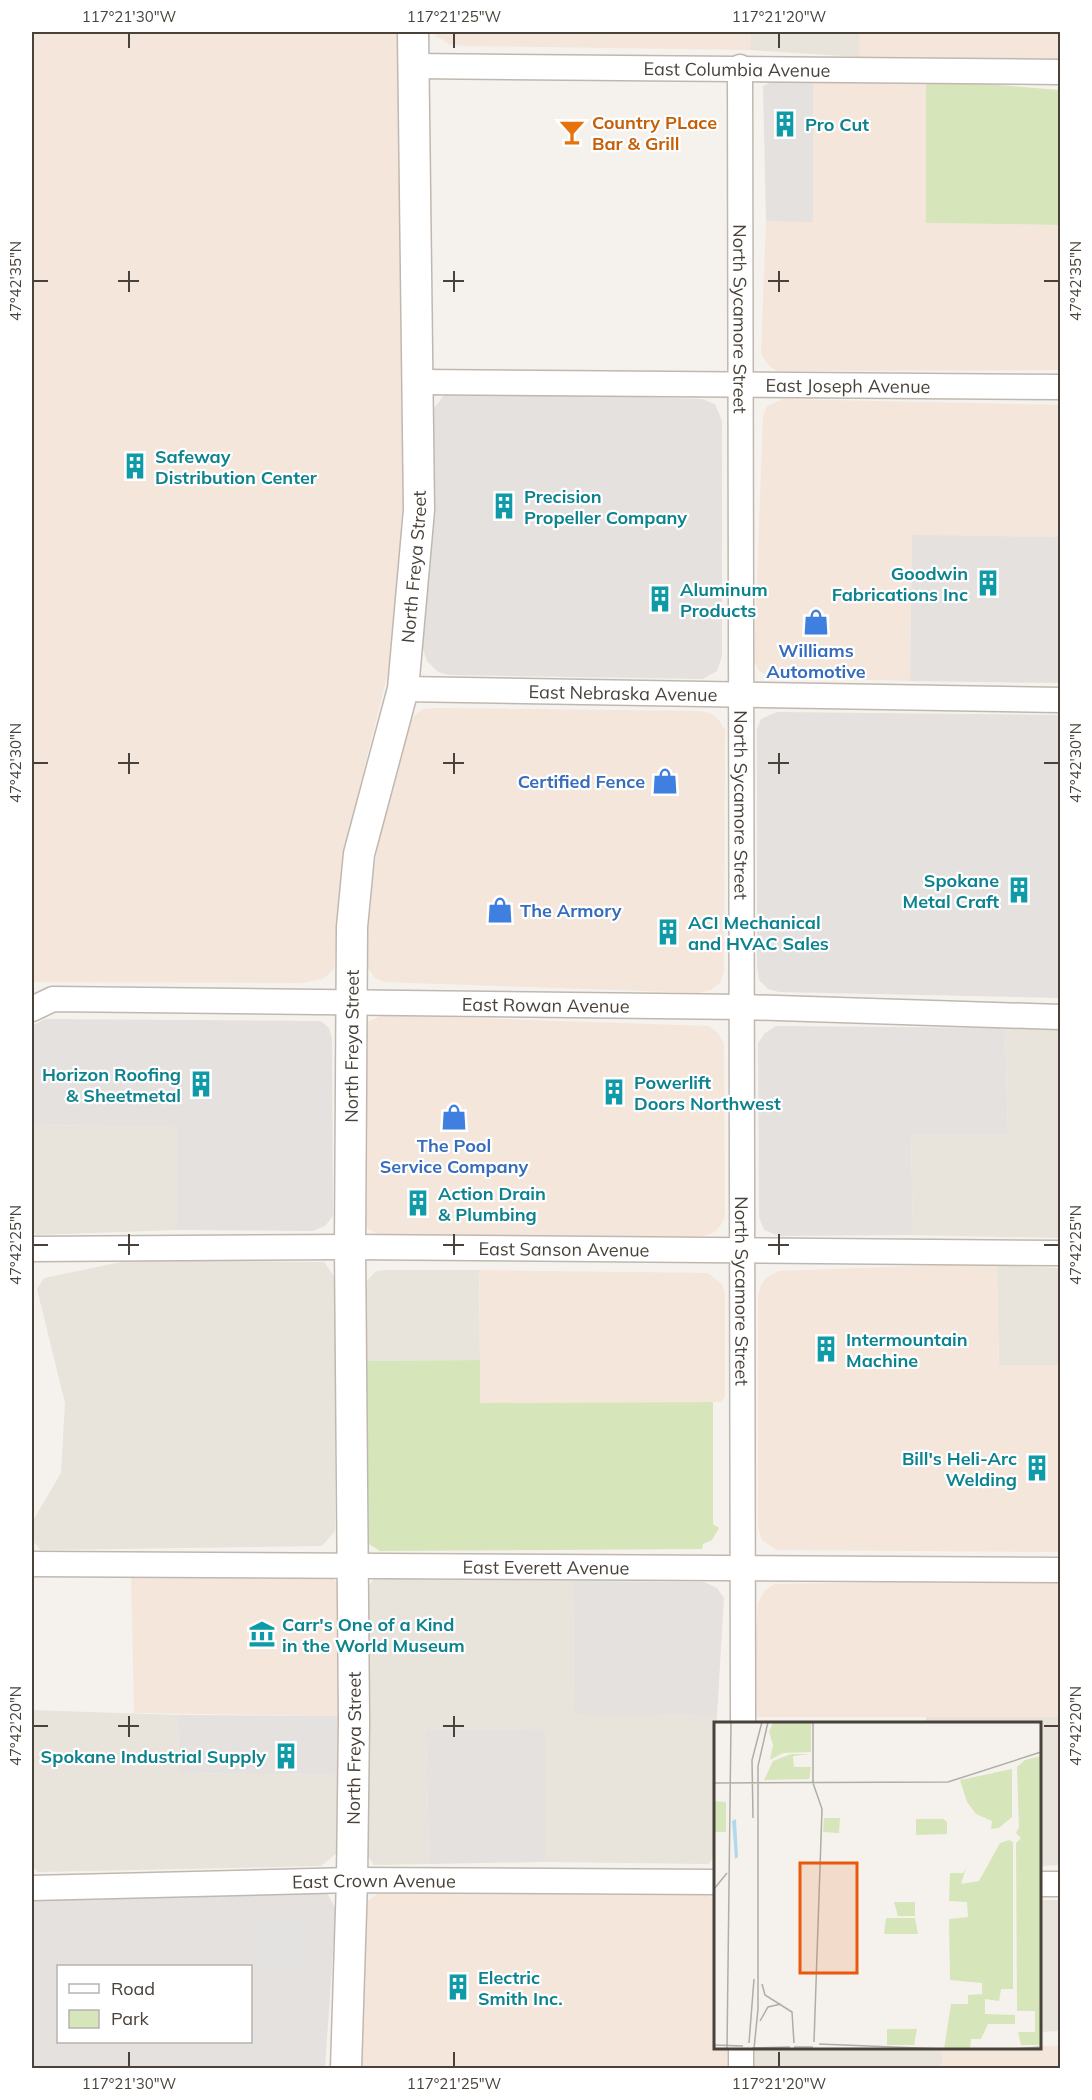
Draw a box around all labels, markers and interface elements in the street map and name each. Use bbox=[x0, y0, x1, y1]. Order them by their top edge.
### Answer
text: 117°21'30"W bbox=[82, 7, 177, 26]
text: 117°21'25"W bbox=[407, 7, 502, 26]
text: 117°21'20"W bbox=[732, 7, 827, 26]
street label: East Columbia Avenue bbox=[643, 57, 831, 81]
building icon: Pro Cut bbox=[770, 109, 800, 139]
place label: Country PLace Bar & Grill bbox=[592, 111, 717, 155]
place label: Pro Cut bbox=[805, 113, 869, 136]
bar icon: Country PLace Bar & Grill bbox=[557, 117, 587, 147]
street label: North Sycamore Street bbox=[729, 224, 752, 414]
text: 47°42'35"N bbox=[6, 241, 25, 321]
text: 47°42'35"N bbox=[1066, 241, 1085, 321]
street label: East Joseph Avenue bbox=[765, 373, 931, 397]
place label: Safeway Distribution Center bbox=[155, 445, 318, 489]
building icon: Safeway Distribution Center bbox=[120, 451, 150, 481]
place label: Precision Propeller Company bbox=[524, 485, 687, 529]
street label: North Freya Street bbox=[396, 490, 431, 644]
building icon: Precision Propeller Company bbox=[489, 491, 519, 521]
place label: Goodwin Fabrications Inc bbox=[832, 562, 968, 606]
building icon: Goodwin Fabrications Inc bbox=[973, 568, 1003, 598]
place label: Aluminum Products bbox=[680, 578, 768, 622]
building icon: Aluminum Products bbox=[645, 584, 675, 614]
shop icon: Williams Automotive bbox=[801, 607, 831, 637]
place label: Williams Automotive bbox=[766, 639, 866, 683]
street label: East Nebraska Avenue bbox=[528, 680, 718, 706]
street label: North Sycamore Street bbox=[730, 710, 753, 900]
text: 47°42'30"N bbox=[6, 723, 25, 803]
text: 47°42'30"N bbox=[1066, 723, 1085, 803]
shop icon: Certified Fence bbox=[650, 766, 680, 796]
place label: Certified Fence bbox=[518, 770, 645, 793]
place label: Spokane Metal Craft bbox=[902, 869, 999, 913]
building icon: Spokane Metal Craft bbox=[1004, 875, 1034, 905]
shop icon: The Armory bbox=[485, 895, 515, 925]
place label: The Armory bbox=[520, 899, 622, 922]
place label: ACI Mechanical and HVAC Sales bbox=[688, 911, 829, 955]
building icon: ACI Mechanical and HVAC Sales bbox=[653, 917, 683, 947]
street label: North Freya Street bbox=[339, 970, 363, 1123]
street label: East Rowan Avenue bbox=[462, 992, 630, 1017]
place label: Horizon Roofing & Sheetmetal bbox=[42, 1063, 181, 1107]
building icon: Horizon Roofing & Sheetmetal bbox=[186, 1069, 216, 1099]
place label: Powerlift Doors Northwest bbox=[634, 1071, 781, 1115]
building icon: Powerlift Doors Northwest bbox=[599, 1077, 629, 1107]
shop icon: The Pool Service Company bbox=[439, 1102, 469, 1132]
place label: The Pool Service Company bbox=[380, 1134, 529, 1178]
place label: Action Drain & Plumbing bbox=[438, 1182, 546, 1226]
building icon: Action Drain & Plumbing bbox=[403, 1188, 433, 1218]
street label: North Sycamore Street bbox=[731, 1196, 754, 1386]
text: 47°42'25"N bbox=[6, 1205, 25, 1285]
text: 47°42'25"N bbox=[1066, 1205, 1085, 1285]
street label: East Sanson Avenue bbox=[478, 1237, 650, 1261]
place label: Intermountain Machine bbox=[846, 1328, 968, 1372]
building icon: Intermountain Machine bbox=[811, 1334, 841, 1364]
place label: Bill's Heli-Arc Welding bbox=[902, 1447, 1017, 1491]
building icon: Bill's Heli-Arc Welding bbox=[1022, 1453, 1052, 1483]
street label: East Everett Avenue bbox=[463, 1555, 629, 1579]
place label: Carr's One of a Kind in the World Museum bbox=[282, 1613, 465, 1657]
museum icon: Carr's One of a Kind in the World Museum bbox=[247, 1619, 277, 1649]
street label: North Freya Street bbox=[341, 1671, 366, 1825]
text: 47°42'20"N bbox=[6, 1686, 25, 1766]
text: 47°42'20"N bbox=[1066, 1686, 1085, 1766]
inset map bbox=[714, 1722, 1041, 2049]
building icon: Spokane Industrial Supply bbox=[271, 1741, 301, 1771]
place label: Spokane Industrial Supply bbox=[41, 1745, 266, 1768]
street label: East Crown Avenue bbox=[292, 1868, 456, 1893]
legend bbox=[57, 1965, 252, 2043]
place label: Electric Smith Inc. bbox=[478, 1966, 563, 2010]
building icon: Electric Smith Inc. bbox=[443, 1972, 473, 2002]
text: Road bbox=[111, 1977, 155, 2000]
text: Park bbox=[111, 2007, 150, 2030]
text: 117°21'30"W bbox=[82, 2074, 177, 2093]
text: 117°21'25"W bbox=[407, 2074, 502, 2093]
text: 117°21'20"W bbox=[732, 2074, 827, 2093]

